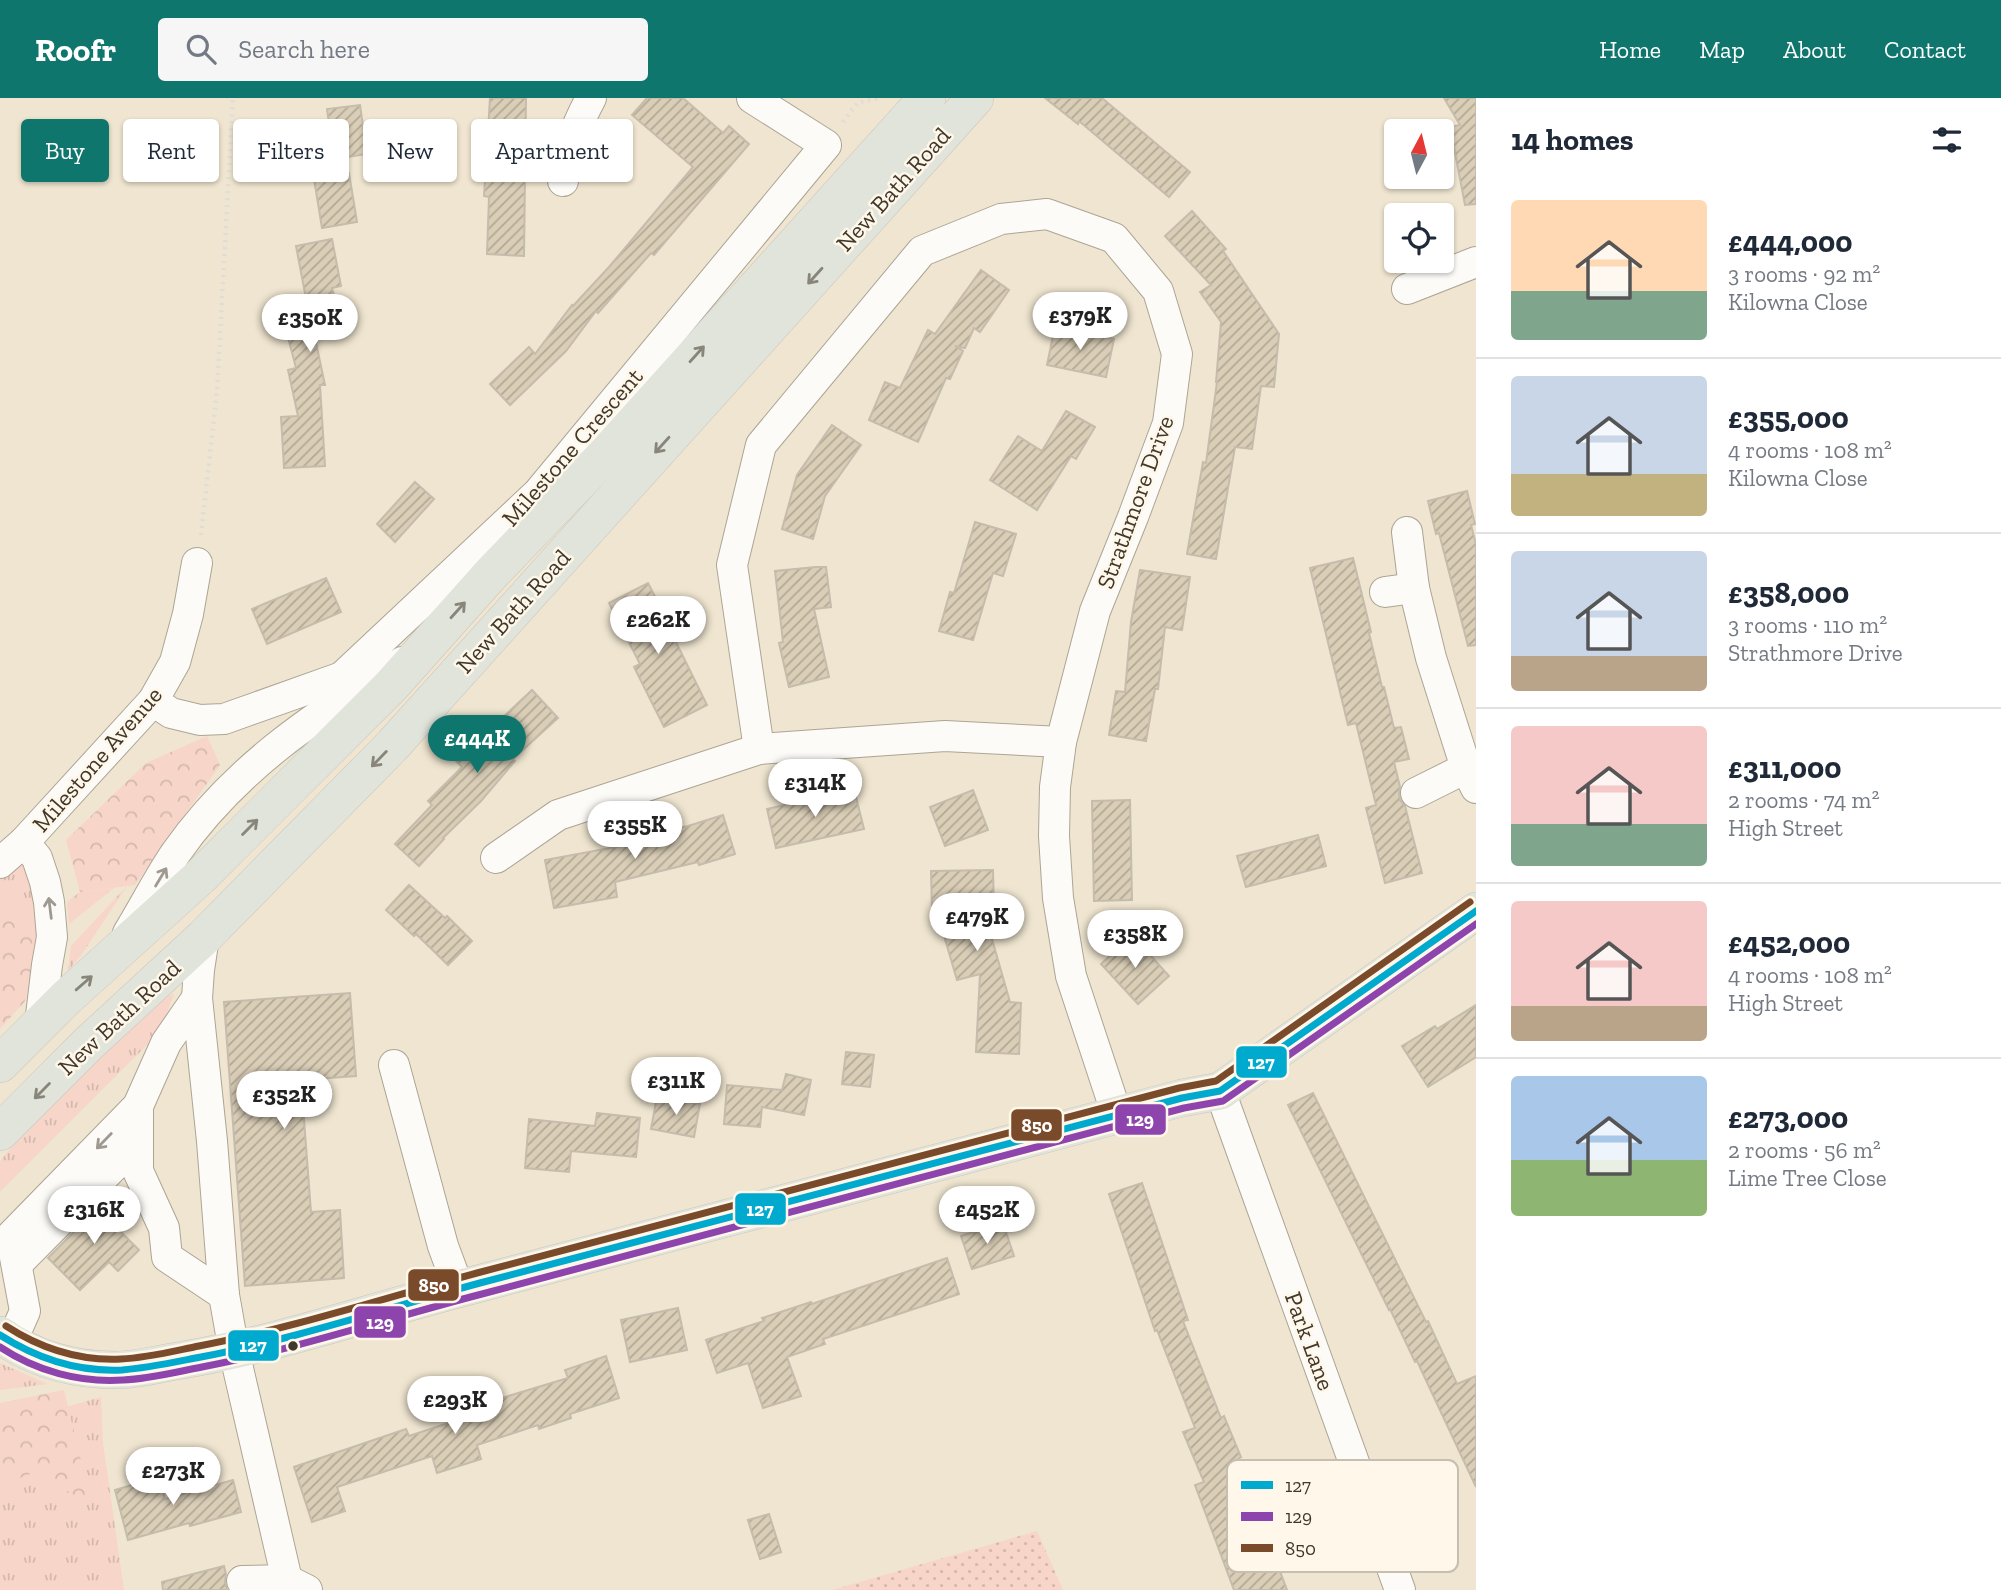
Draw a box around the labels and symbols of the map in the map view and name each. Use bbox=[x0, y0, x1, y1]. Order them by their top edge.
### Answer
north arrow bbox=[1384, 119, 1454, 189]
street label: New Bath Road bbox=[830, 121, 956, 257]
one-way arrow bbox=[806, 267, 823, 284]
pin: £379K bbox=[1031, 292, 1129, 352]
pin: £350K bbox=[261, 294, 359, 354]
one-way arrow bbox=[689, 345, 705, 363]
street label: Milestone Crescent bbox=[495, 362, 649, 532]
street label: Strathmore Drive bbox=[1090, 412, 1180, 592]
one-way arrow bbox=[654, 436, 670, 454]
street label: New Bath Road bbox=[450, 543, 576, 679]
pin: £262K bbox=[609, 596, 707, 656]
one-way arrow bbox=[450, 601, 466, 619]
street label: Milestone Avenue bbox=[26, 680, 168, 838]
pin: £444K bbox=[428, 716, 526, 775]
one-way arrow bbox=[370, 751, 387, 768]
pin: £314K bbox=[766, 760, 864, 819]
pin: £355K bbox=[586, 802, 684, 861]
one-way arrow bbox=[242, 819, 259, 836]
one-way arrow bbox=[155, 868, 169, 888]
pin: £479K bbox=[928, 894, 1026, 953]
one-way arrow bbox=[43, 897, 56, 920]
pin: £358K bbox=[1086, 910, 1184, 970]
street label: New Bath Road bbox=[52, 953, 186, 1081]
one-way arrow bbox=[75, 975, 93, 991]
line badge: 127 bbox=[1235, 1045, 1288, 1079]
text: 127 bbox=[1247, 1051, 1275, 1074]
pin: £311K bbox=[627, 1058, 725, 1117]
pin: £352K bbox=[235, 1072, 333, 1131]
one-way arrow bbox=[33, 1082, 50, 1099]
line badge: 129 bbox=[1114, 1103, 1167, 1136]
line badge: 850 bbox=[1010, 1108, 1063, 1142]
text: 129 bbox=[1126, 1108, 1154, 1131]
text: 850 bbox=[1021, 1114, 1053, 1137]
one-way arrow bbox=[95, 1132, 112, 1149]
pin: £316K bbox=[45, 1186, 143, 1246]
pin: £452K bbox=[938, 1186, 1036, 1246]
line badge: 127 bbox=[734, 1192, 787, 1226]
text: 127 bbox=[746, 1198, 774, 1221]
line badge: 850 bbox=[407, 1268, 460, 1302]
text: 850 bbox=[418, 1274, 450, 1297]
street label: Park Lane bbox=[1279, 1288, 1341, 1394]
line badge: 129 bbox=[353, 1305, 407, 1339]
text: 129 bbox=[366, 1311, 394, 1334]
line badge: 127 bbox=[227, 1329, 280, 1362]
text: 127 bbox=[239, 1334, 267, 1357]
unlabelled marker bbox=[286, 1339, 300, 1353]
pin: £293K bbox=[406, 1376, 504, 1436]
pin: £273K bbox=[124, 1448, 222, 1507]
legend bbox=[1227, 1460, 1458, 1572]
text: 127 bbox=[1285, 1474, 1311, 1497]
text: 129 bbox=[1285, 1505, 1312, 1528]
text: 850 bbox=[1285, 1537, 1316, 1560]

